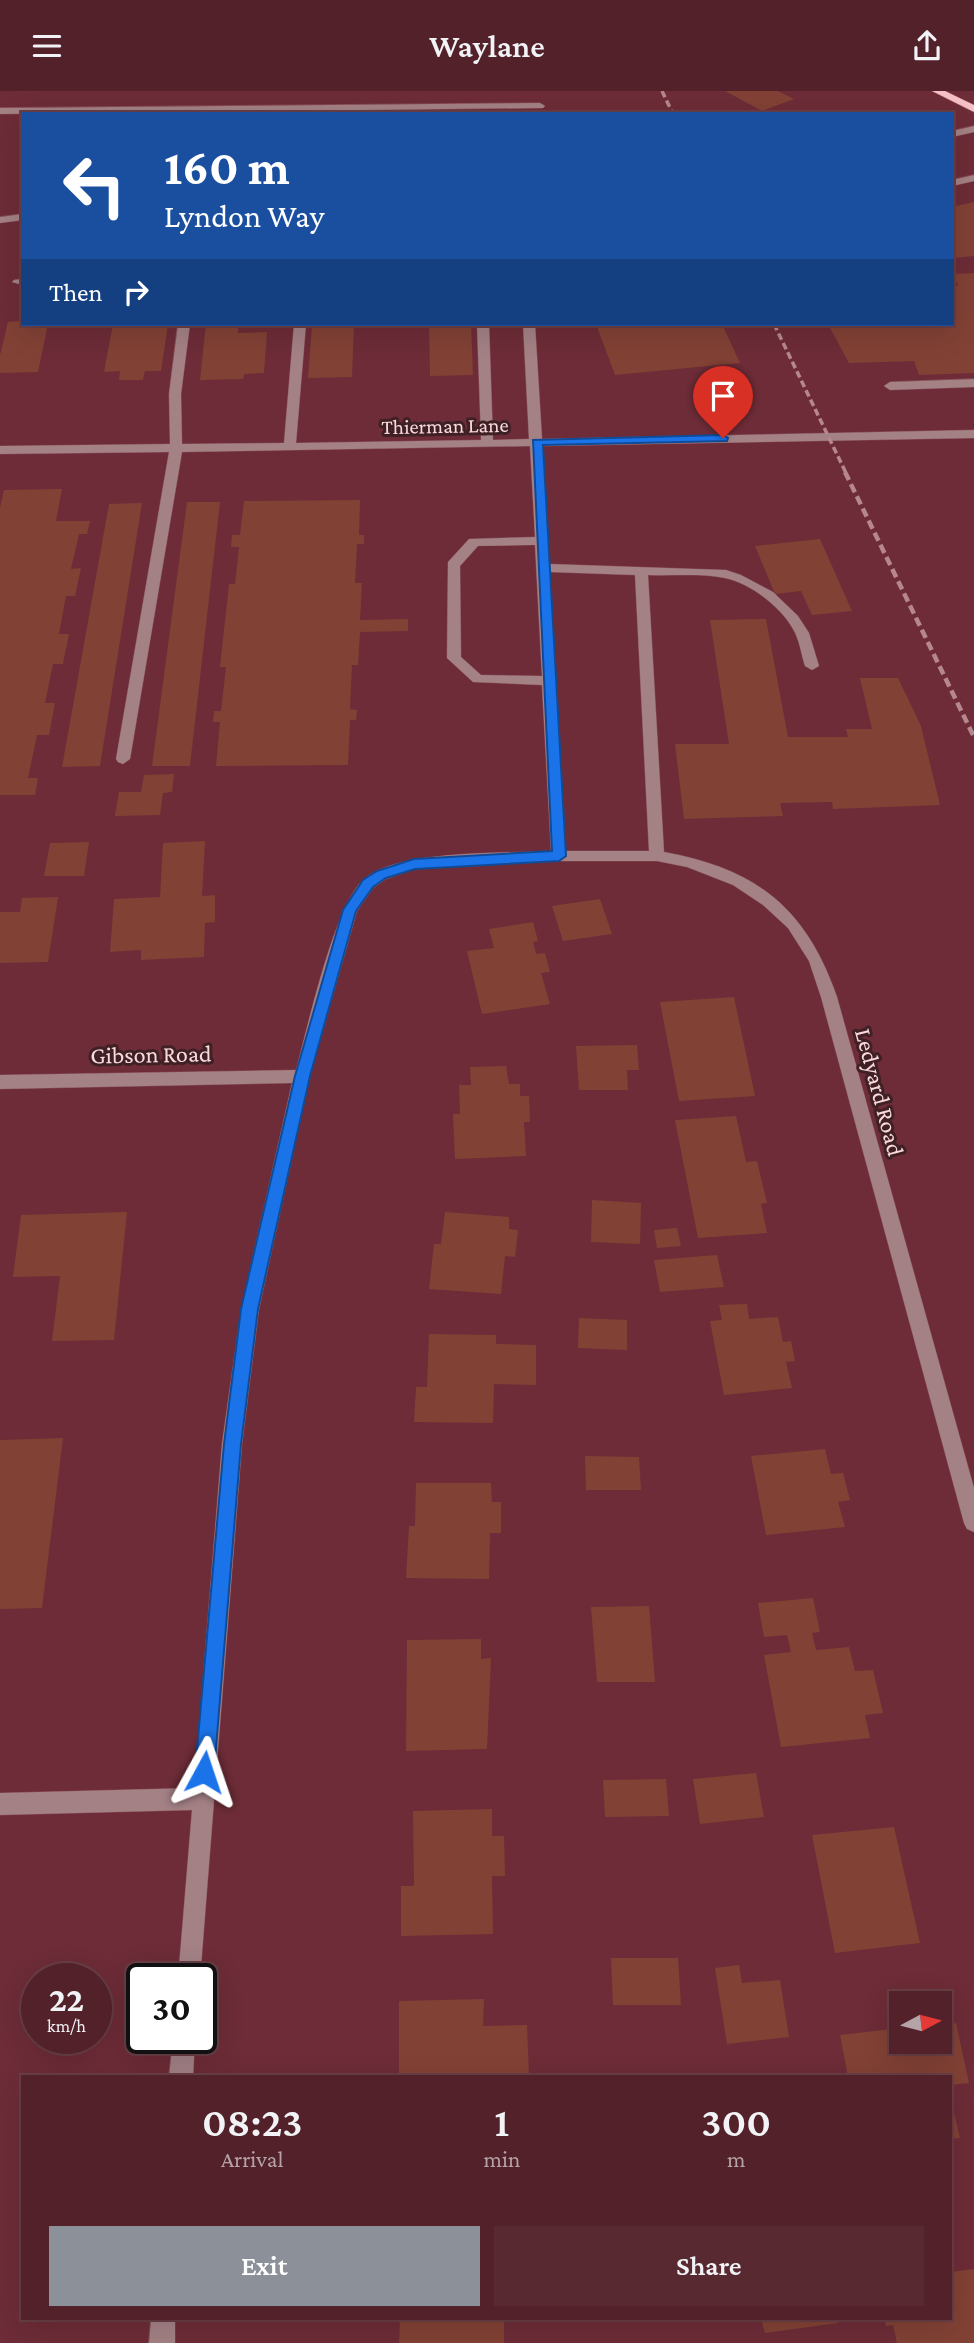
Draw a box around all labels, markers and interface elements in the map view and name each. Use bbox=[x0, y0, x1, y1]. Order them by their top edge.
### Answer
icon: menu bbox=[28, 27, 66, 65]
icon: share bbox=[908, 27, 946, 65]
text: Waylane bbox=[429, 28, 545, 64]
icon: left bbox=[49, 140, 140, 231]
text: 160 m bbox=[164, 140, 290, 195]
text: Lyndon Way bbox=[164, 198, 324, 234]
icon: right bbox=[117, 273, 155, 311]
text: Then bbox=[49, 278, 103, 307]
pin bbox=[693, 366, 753, 438]
icon: arrive bbox=[704, 377, 742, 415]
street label: Thierman Lane bbox=[381, 413, 509, 439]
street label: Ledyard Road bbox=[850, 1025, 910, 1159]
street label: Gibson Road bbox=[90, 1039, 212, 1069]
position arrow bbox=[167, 1735, 241, 1809]
speed limit sign: 30 bbox=[126, 1963, 217, 2054]
text: 22 bbox=[49, 1980, 84, 2019]
north arrow bbox=[889, 1991, 952, 2055]
map controls bbox=[889, 1991, 952, 2054]
text: km/h bbox=[47, 2016, 86, 2036]
text: 08:23 bbox=[202, 2098, 303, 2145]
text: 1 bbox=[494, 2098, 509, 2145]
text: 300 bbox=[701, 2098, 771, 2145]
text: Arrival bbox=[221, 2146, 284, 2172]
text: min bbox=[483, 2146, 520, 2172]
text: m bbox=[727, 2146, 745, 2172]
button: Exit bbox=[49, 2226, 480, 2306]
button: Share bbox=[494, 2226, 924, 2306]

